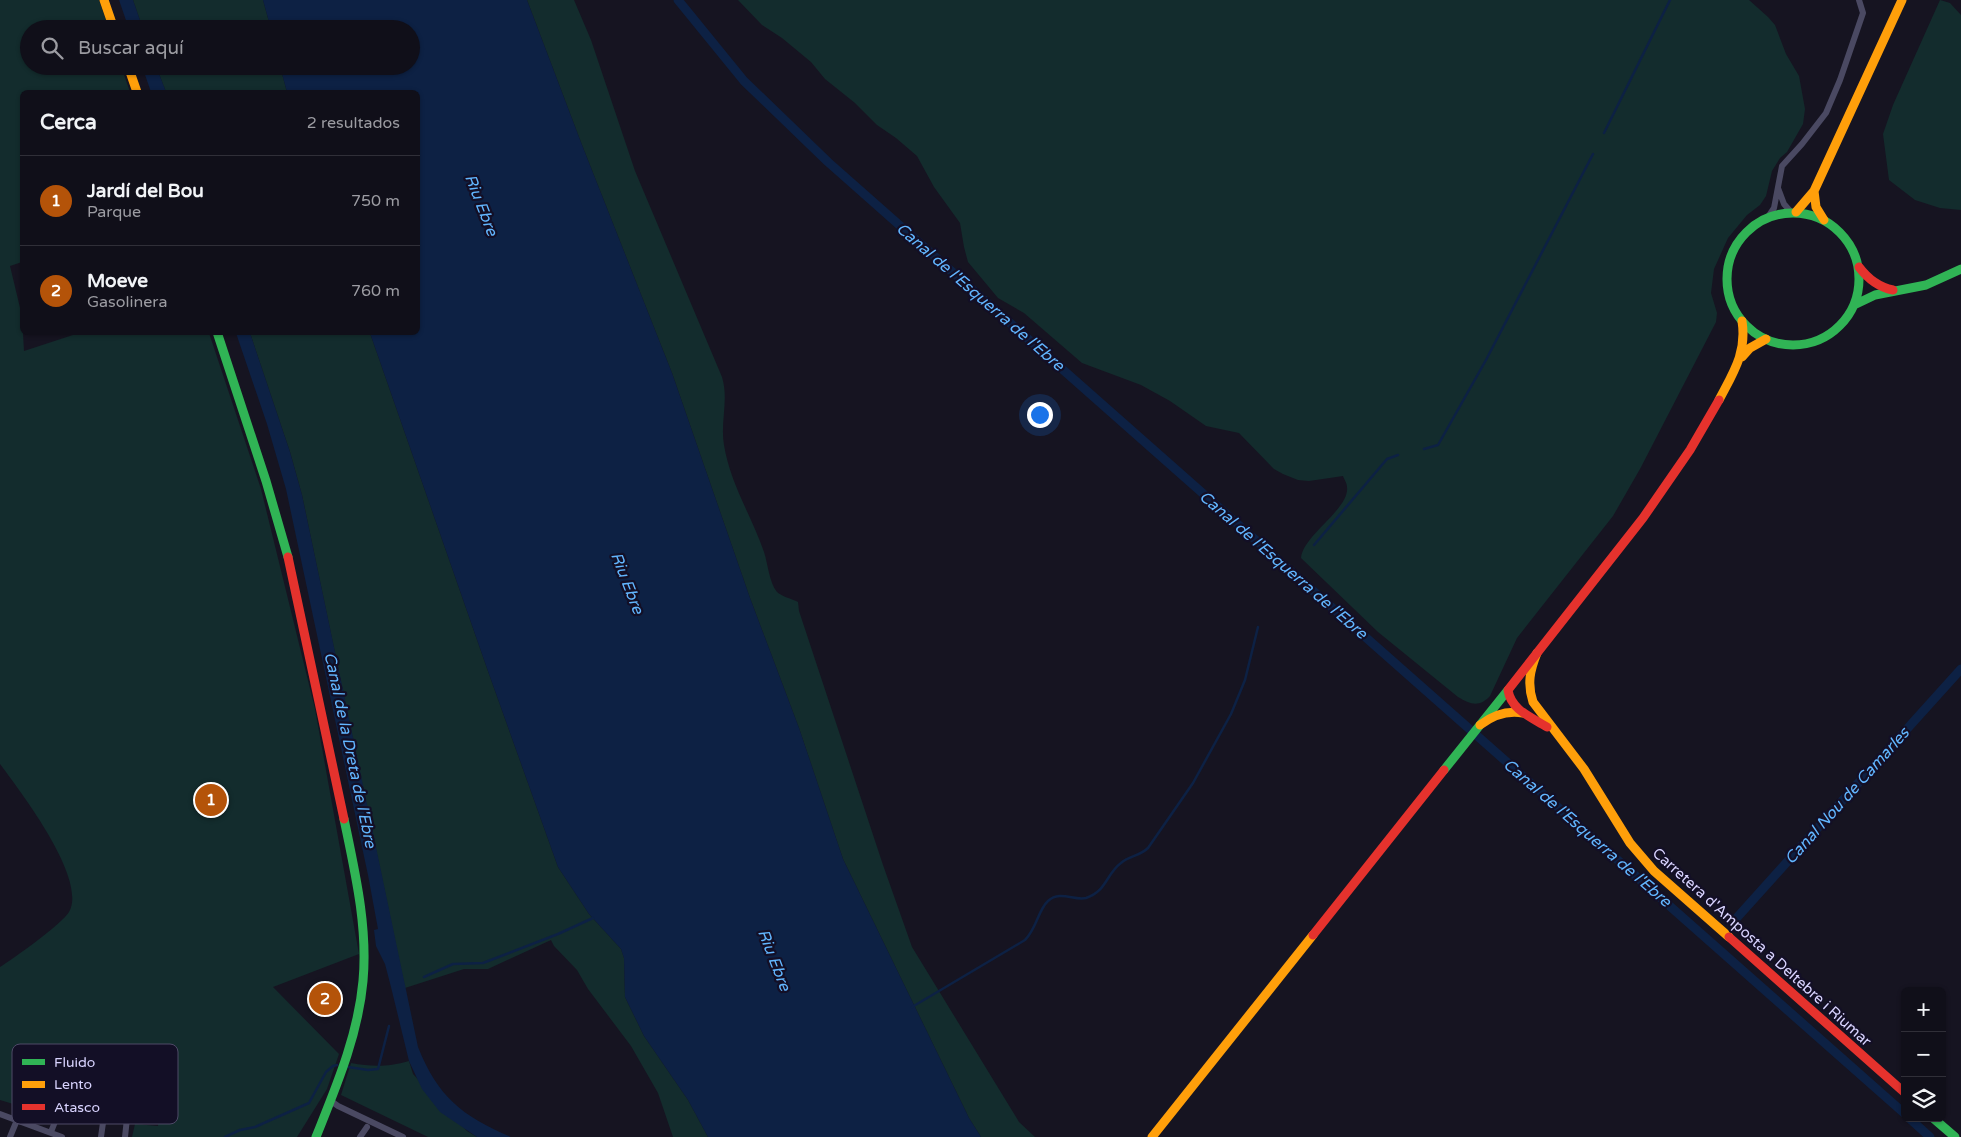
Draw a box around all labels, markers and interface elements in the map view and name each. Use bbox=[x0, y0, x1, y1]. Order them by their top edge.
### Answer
search box bbox=[20, 20, 420, 75]
icon: search bbox=[38, 34, 66, 62]
text: Buscar aquí bbox=[78, 37, 184, 59]
text: Cerca bbox=[40, 110, 97, 135]
text: 2 resultados bbox=[307, 113, 400, 133]
water label: Riu Ebre bbox=[460, 171, 502, 240]
text: Jardí del Bou bbox=[87, 180, 204, 202]
text: 1 bbox=[51, 191, 61, 211]
text: 750 m bbox=[351, 191, 400, 211]
text: Parque bbox=[87, 202, 141, 222]
water label: Canal de l'Esquerra de l'Ebre bbox=[892, 219, 1069, 376]
text: Moeve bbox=[87, 270, 148, 292]
text: 2 bbox=[51, 281, 61, 301]
text: 760 m bbox=[351, 281, 400, 301]
text: Gasolinera bbox=[87, 292, 167, 312]
your location bbox=[1027, 402, 1053, 428]
water label: Canal de l'Esquerra de l'Ebre bbox=[1195, 487, 1372, 644]
water label: Riu Ebre bbox=[606, 549, 648, 618]
water label: Canal de la Dreta de l'Ebre bbox=[319, 650, 381, 851]
water label: Canal Nou de Camarles bbox=[1780, 722, 1915, 869]
water label: Canal de l'Esquerra de l'Ebre bbox=[1499, 755, 1676, 912]
pin: 1 bbox=[195, 781, 227, 819]
street label: Carretera d'Amposta a Deltebre i Riumar bbox=[1649, 844, 1875, 1050]
water label: Riu Ebre bbox=[753, 926, 795, 995]
pin: 2 bbox=[309, 980, 341, 1018]
map controls bbox=[1901, 987, 1946, 1122]
button: + bbox=[1901, 987, 1946, 1032]
button: − bbox=[1901, 1032, 1946, 1077]
legend bbox=[12, 1044, 178, 1124]
text: Fluido bbox=[54, 1054, 95, 1071]
text: Lento bbox=[54, 1076, 92, 1093]
button: layers bbox=[1901, 1077, 1946, 1122]
text: Atasco bbox=[54, 1099, 100, 1116]

